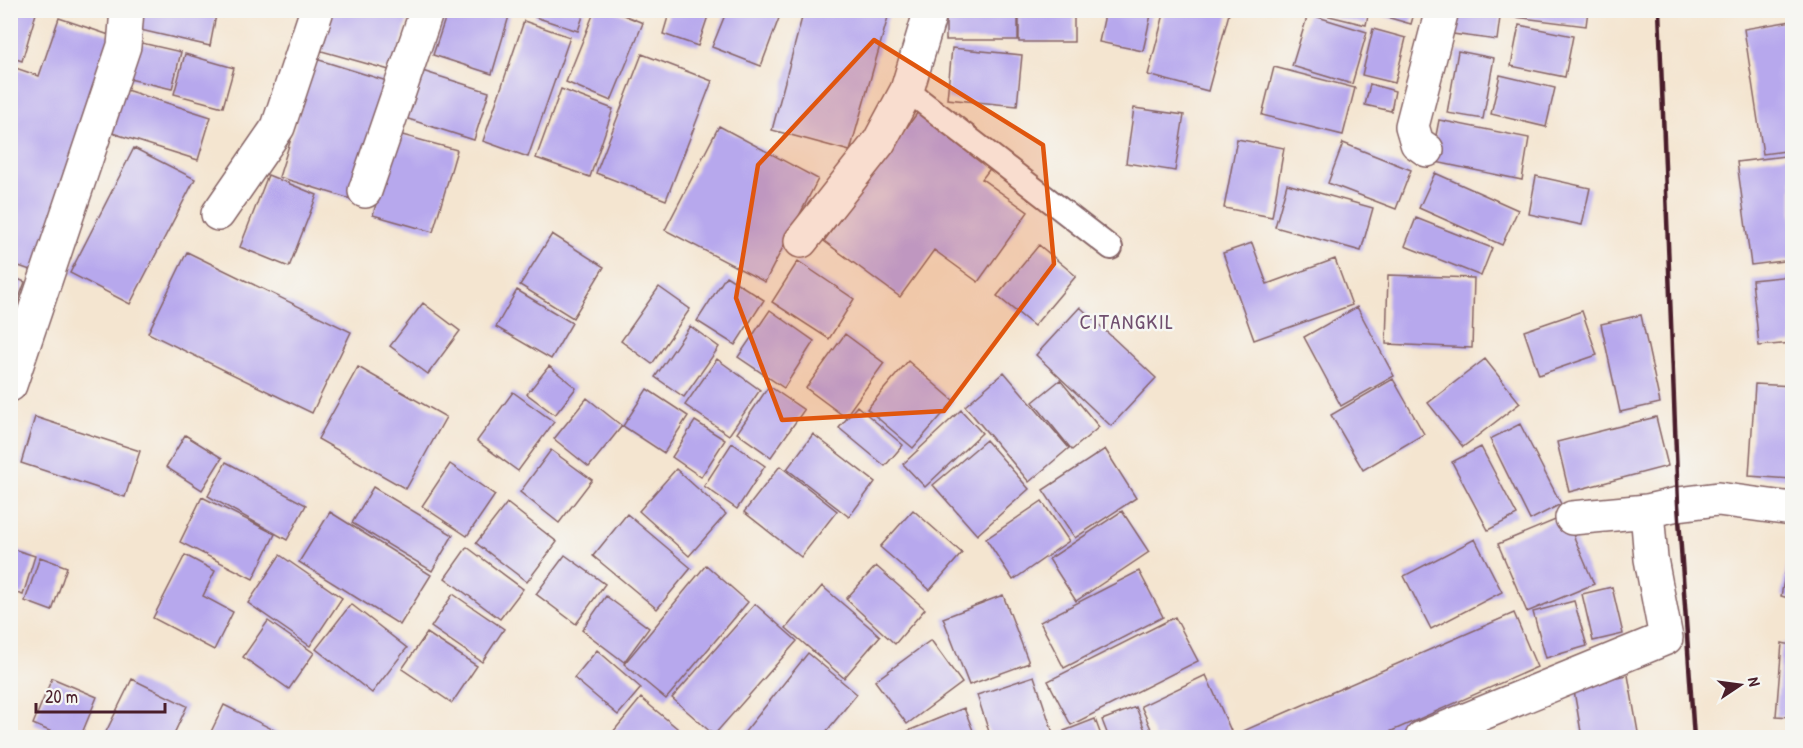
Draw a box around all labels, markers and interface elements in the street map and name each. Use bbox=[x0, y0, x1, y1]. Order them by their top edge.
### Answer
district label: CITANGKIL bbox=[1079, 307, 1175, 336]
north arrow bbox=[1710, 655, 1770, 715]
text: N bbox=[1743, 675, 1766, 689]
scale bar bbox=[36, 676, 165, 714]
text: 20 m bbox=[45, 684, 78, 709]

